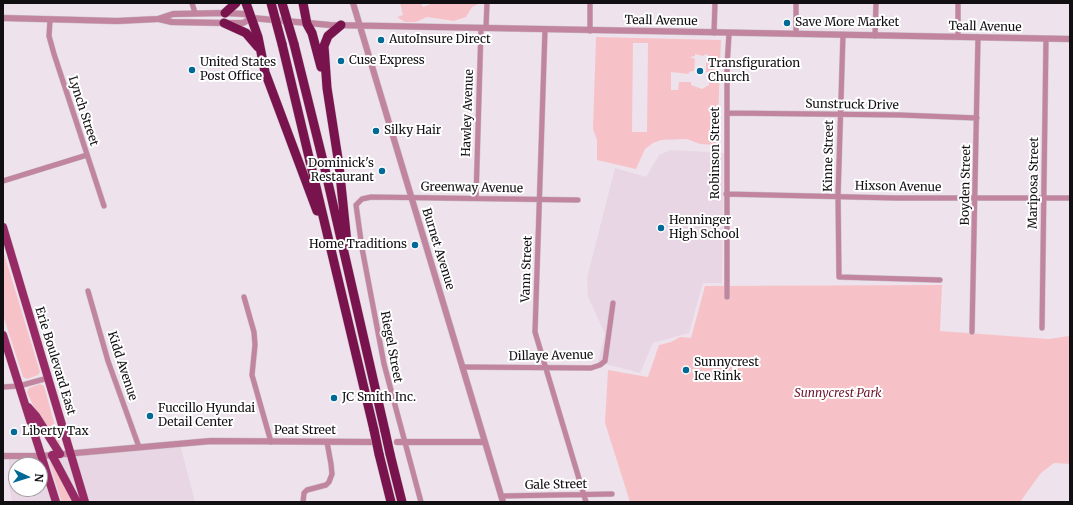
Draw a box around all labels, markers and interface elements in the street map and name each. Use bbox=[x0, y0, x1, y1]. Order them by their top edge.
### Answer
street label: Teall Avenue bbox=[624, 13, 698, 29]
place label: Save More Market bbox=[795, 16, 899, 30]
marker: Save More Market bbox=[782, 18, 792, 28]
street label: Teall Avenue bbox=[948, 19, 1022, 35]
place label: AutoInsure Direct bbox=[389, 33, 491, 47]
marker: AutoInsure Direct bbox=[376, 35, 386, 45]
place label: Cuse Express bbox=[349, 54, 425, 68]
place label: United States Post Office bbox=[200, 56, 276, 84]
marker: Cuse Express bbox=[336, 56, 346, 66]
place label: Transfiguration Church bbox=[708, 57, 800, 85]
marker: United States Post Office bbox=[187, 65, 197, 75]
marker: Transfiguration Church bbox=[695, 66, 705, 76]
street label: Hawley Avenue bbox=[459, 69, 477, 157]
street label: Lynch Street bbox=[65, 74, 101, 148]
street label: Sunstruck Drive bbox=[805, 97, 899, 113]
street label: Robinson Street bbox=[709, 107, 723, 199]
street label: Kinne Street bbox=[821, 120, 837, 192]
place label: Silky Hair bbox=[384, 124, 441, 138]
marker: Silky Hair bbox=[371, 126, 381, 136]
street label: Mariposa Street bbox=[1026, 137, 1042, 229]
street label: Boyden Street bbox=[958, 145, 974, 225]
place label: Dominick's Restaurant bbox=[308, 157, 374, 185]
marker: Dominick's Restaurant bbox=[377, 166, 387, 176]
street label: Hixson Avenue bbox=[855, 179, 941, 195]
street label: Greenway Avenue bbox=[421, 180, 523, 196]
street label: Burnet Avenue bbox=[419, 206, 457, 292]
place label: Henninger High School bbox=[669, 214, 739, 242]
marker: Henninger High School bbox=[656, 223, 666, 233]
street label: Vann Street bbox=[519, 235, 535, 303]
place label: Home Traditions bbox=[309, 238, 407, 252]
marker: Home Traditions bbox=[410, 240, 420, 250]
street label: Erie Boulevard East bbox=[32, 305, 78, 417]
street label: Riegel Street bbox=[377, 310, 405, 384]
street label: Kidd Avenue bbox=[104, 330, 140, 402]
street label: Dillaye Avenue bbox=[509, 348, 593, 364]
place label: Sunnycrest Ice Rink bbox=[694, 356, 759, 384]
marker: Sunnycrest Ice Rink bbox=[681, 365, 691, 375]
park label: Sunnycrest Park bbox=[794, 387, 882, 401]
place label: JC Smith Inc. bbox=[342, 391, 416, 405]
marker: JC Smith Inc. bbox=[329, 393, 339, 403]
place label: Fuccillo Hyundai Detail Center bbox=[158, 402, 255, 430]
marker: Fuccillo Hyundai Detail Center bbox=[145, 411, 155, 421]
street label: Peat Street bbox=[274, 424, 336, 438]
place label: Liberty Tax bbox=[22, 425, 89, 439]
marker: Liberty Tax bbox=[9, 427, 19, 437]
north arrow bbox=[8, 457, 48, 497]
text: N bbox=[32, 473, 46, 483]
street label: Gale Street bbox=[525, 477, 587, 493]

